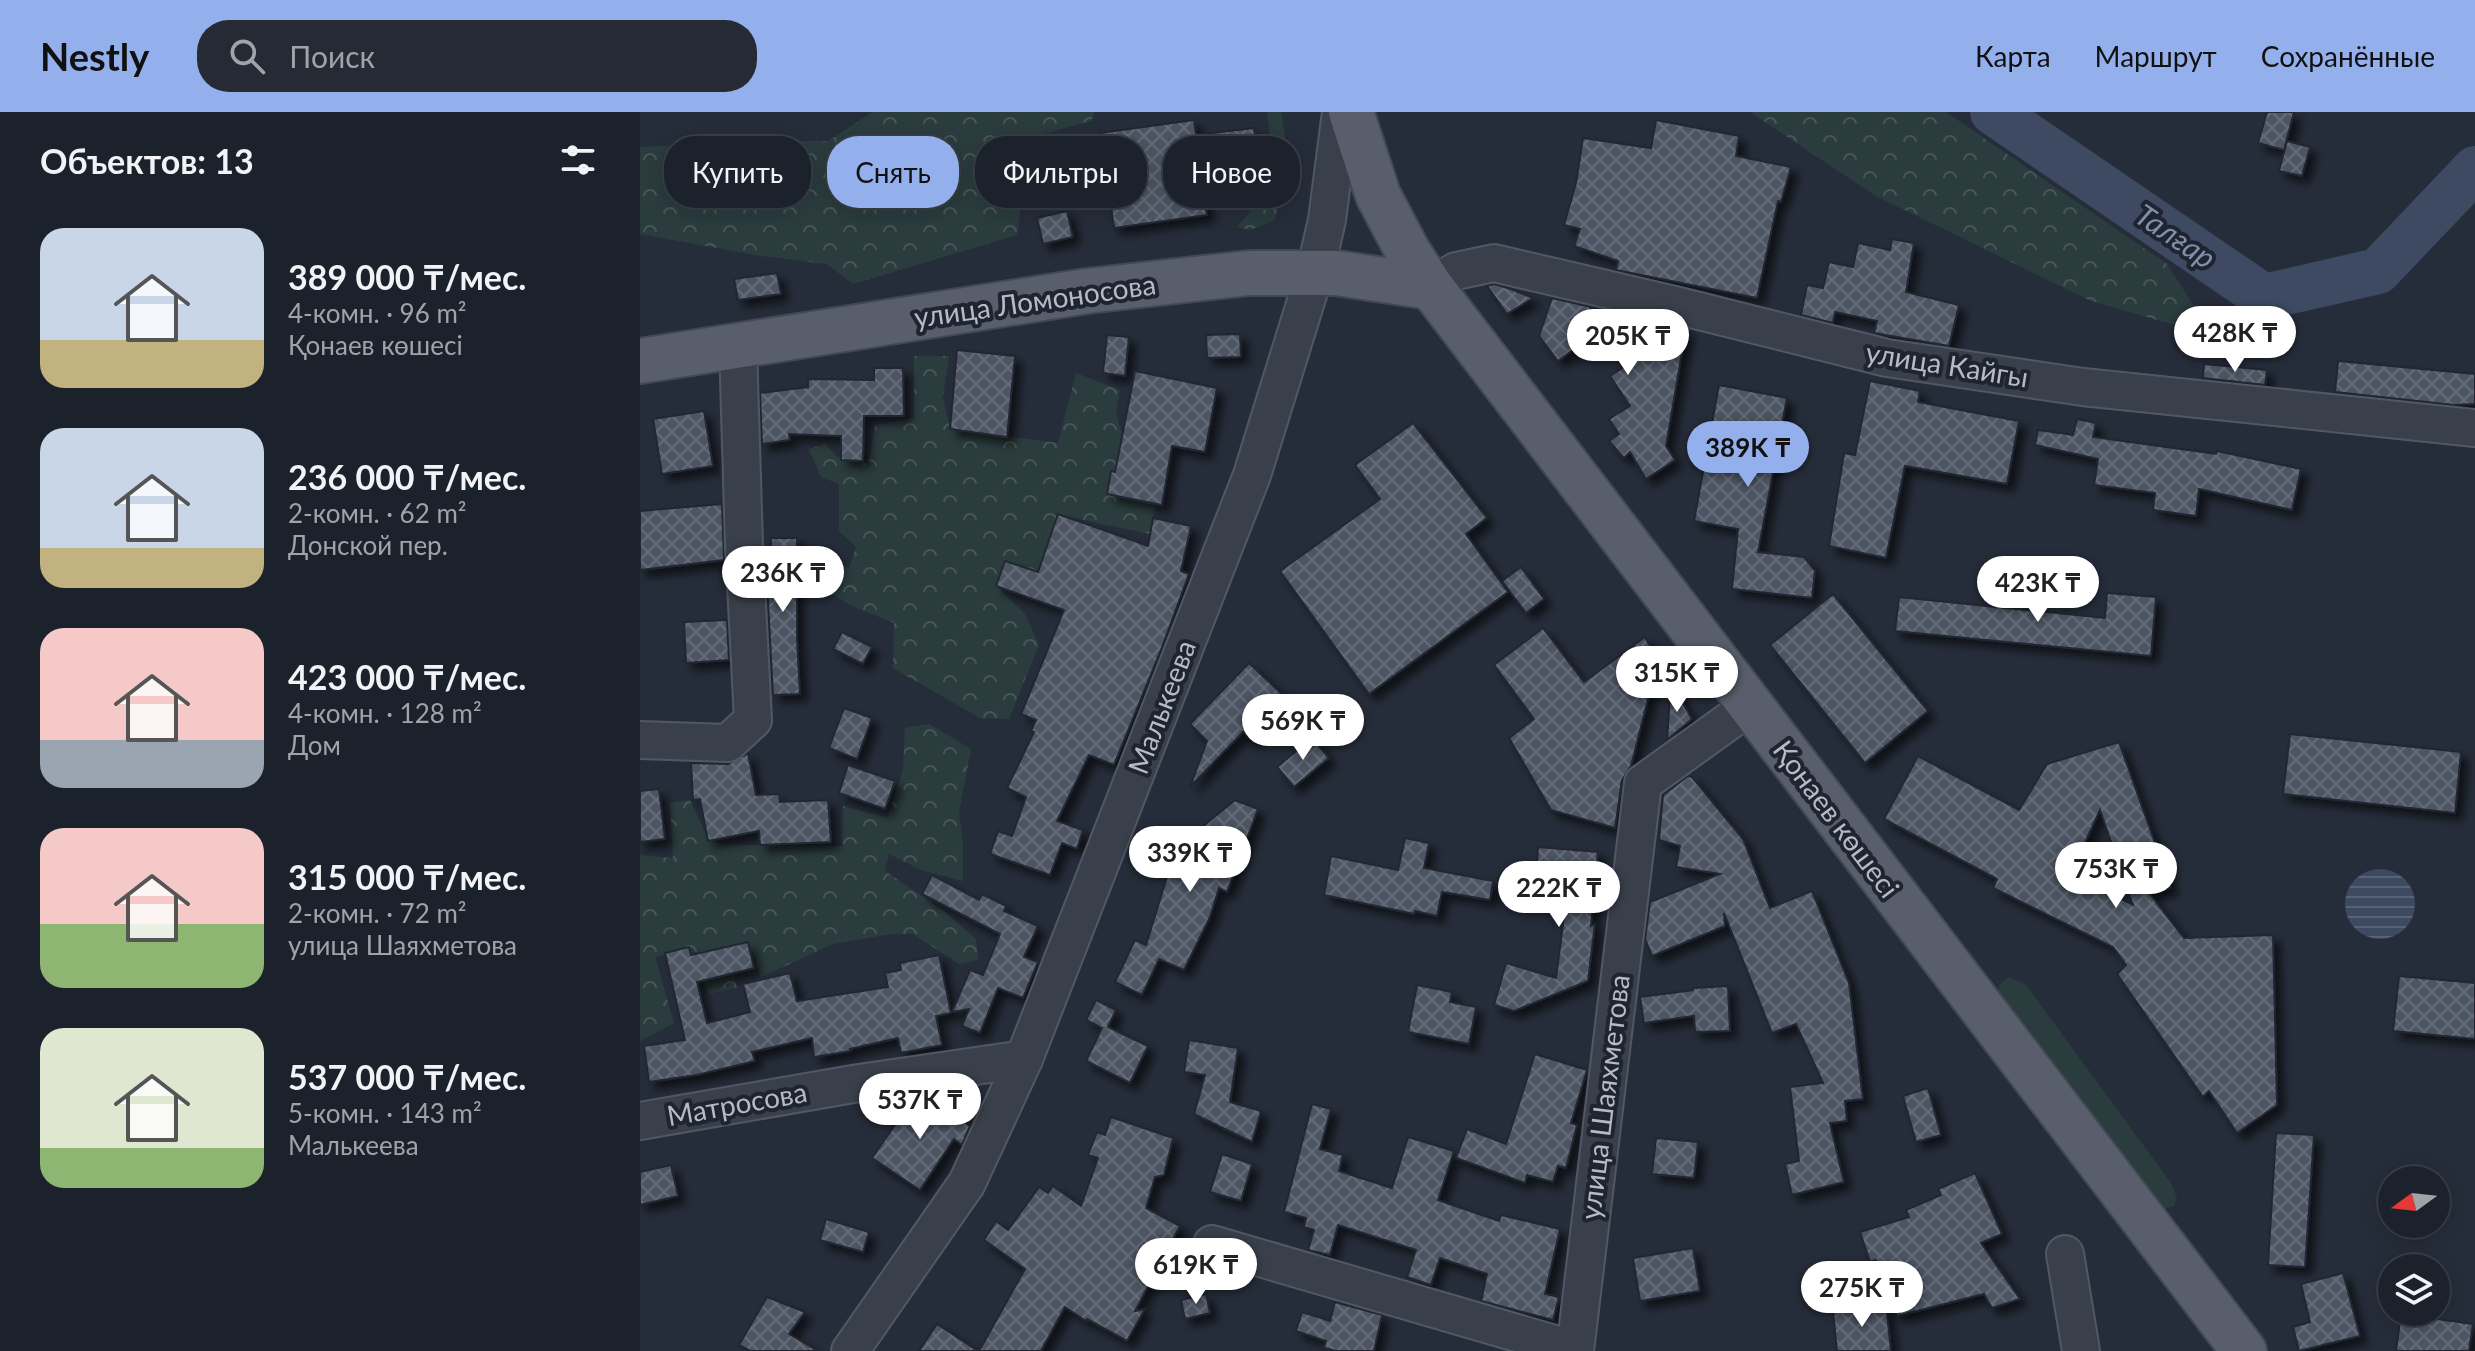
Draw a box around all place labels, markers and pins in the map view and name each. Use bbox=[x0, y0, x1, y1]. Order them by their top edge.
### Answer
pin: 428K ₸ bbox=[2170, 306, 2300, 374]
pin: 205K ₸ bbox=[1563, 309, 1693, 377]
pin: 389K ₸ bbox=[1683, 421, 1813, 489]
pin: 236K ₸ bbox=[718, 546, 848, 614]
pin: 423K ₸ bbox=[1973, 556, 2103, 624]
pin: 315K ₸ bbox=[1612, 646, 1742, 714]
pin: 569K ₸ bbox=[1238, 694, 1368, 762]
pin: 339K ₸ bbox=[1125, 826, 1255, 894]
pin: 753K ₸ bbox=[2051, 842, 2181, 910]
pin: 222K ₸ bbox=[1494, 861, 1624, 929]
pin: 537K ₸ bbox=[855, 1073, 985, 1141]
pin: 619K ₸ bbox=[1131, 1238, 1261, 1306]
pin: 275K ₸ bbox=[1797, 1261, 1927, 1329]

